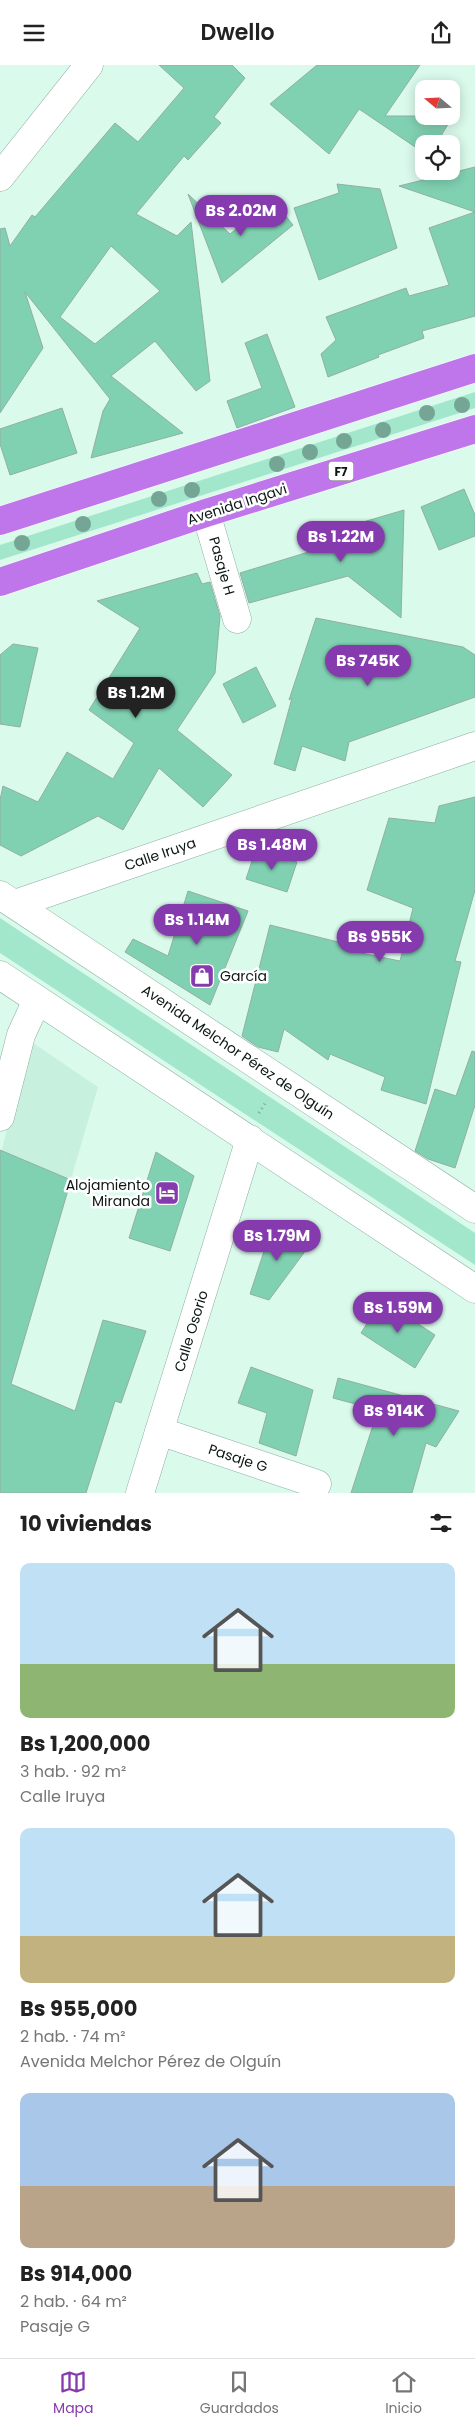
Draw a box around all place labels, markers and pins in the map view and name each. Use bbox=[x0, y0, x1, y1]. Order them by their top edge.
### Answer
pin: Bs 2.02M bbox=[189, 195, 293, 237]
pin: Bs 1.22M bbox=[289, 521, 393, 563]
pin: Bs 745K bbox=[322, 645, 414, 687]
pin: Bs 1.2M bbox=[90, 677, 182, 719]
pin: Bs 1.48M bbox=[220, 829, 324, 871]
pin: Bs 1.14M bbox=[145, 903, 249, 946]
pin: Bs 955K bbox=[334, 921, 426, 963]
shop icon: García bbox=[189, 963, 215, 989]
place label: García bbox=[220, 966, 267, 986]
place label: Alojamiento Miranda bbox=[66, 1175, 150, 1211]
hotel icon: Alojamiento Miranda bbox=[154, 1180, 180, 1206]
pin: Bs 1.79M bbox=[225, 1219, 329, 1262]
pin: Bs 1.59M bbox=[346, 1291, 450, 1334]
pin: Bs 914K bbox=[348, 1395, 440, 1437]

